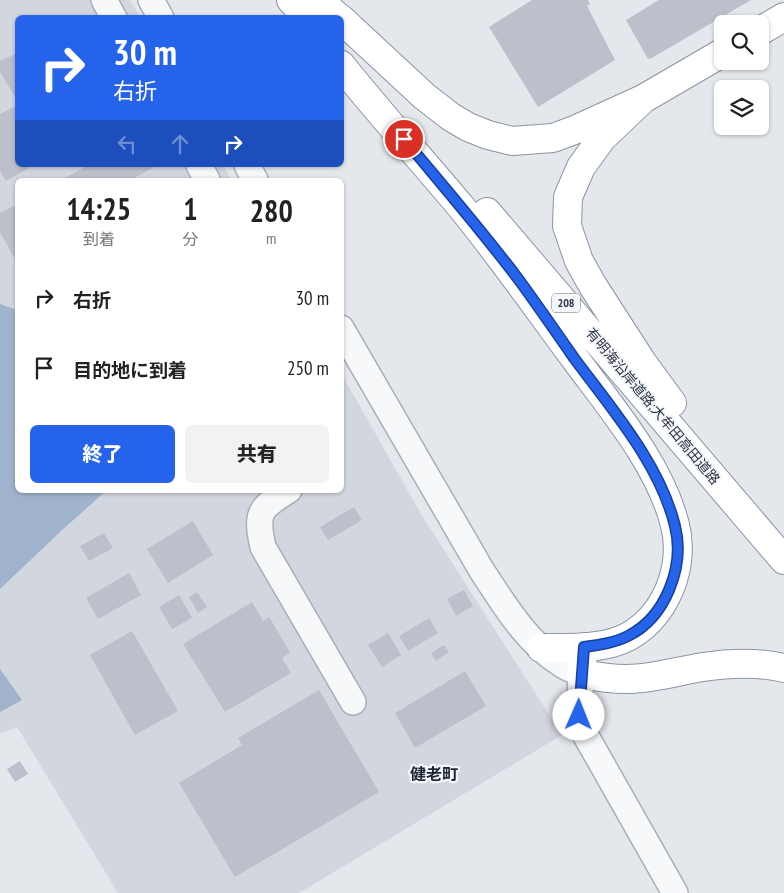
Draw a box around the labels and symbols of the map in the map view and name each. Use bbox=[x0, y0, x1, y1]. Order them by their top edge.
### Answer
pin bbox=[383, 118, 425, 160]
road number: 208 bbox=[552, 294, 580, 312]
street label: 有明海沿岸道路;大牟田高田道路 bbox=[582, 324, 724, 488]
position arrow bbox=[552, 688, 604, 740]
district label: 健老町 bbox=[410, 764, 458, 784]

